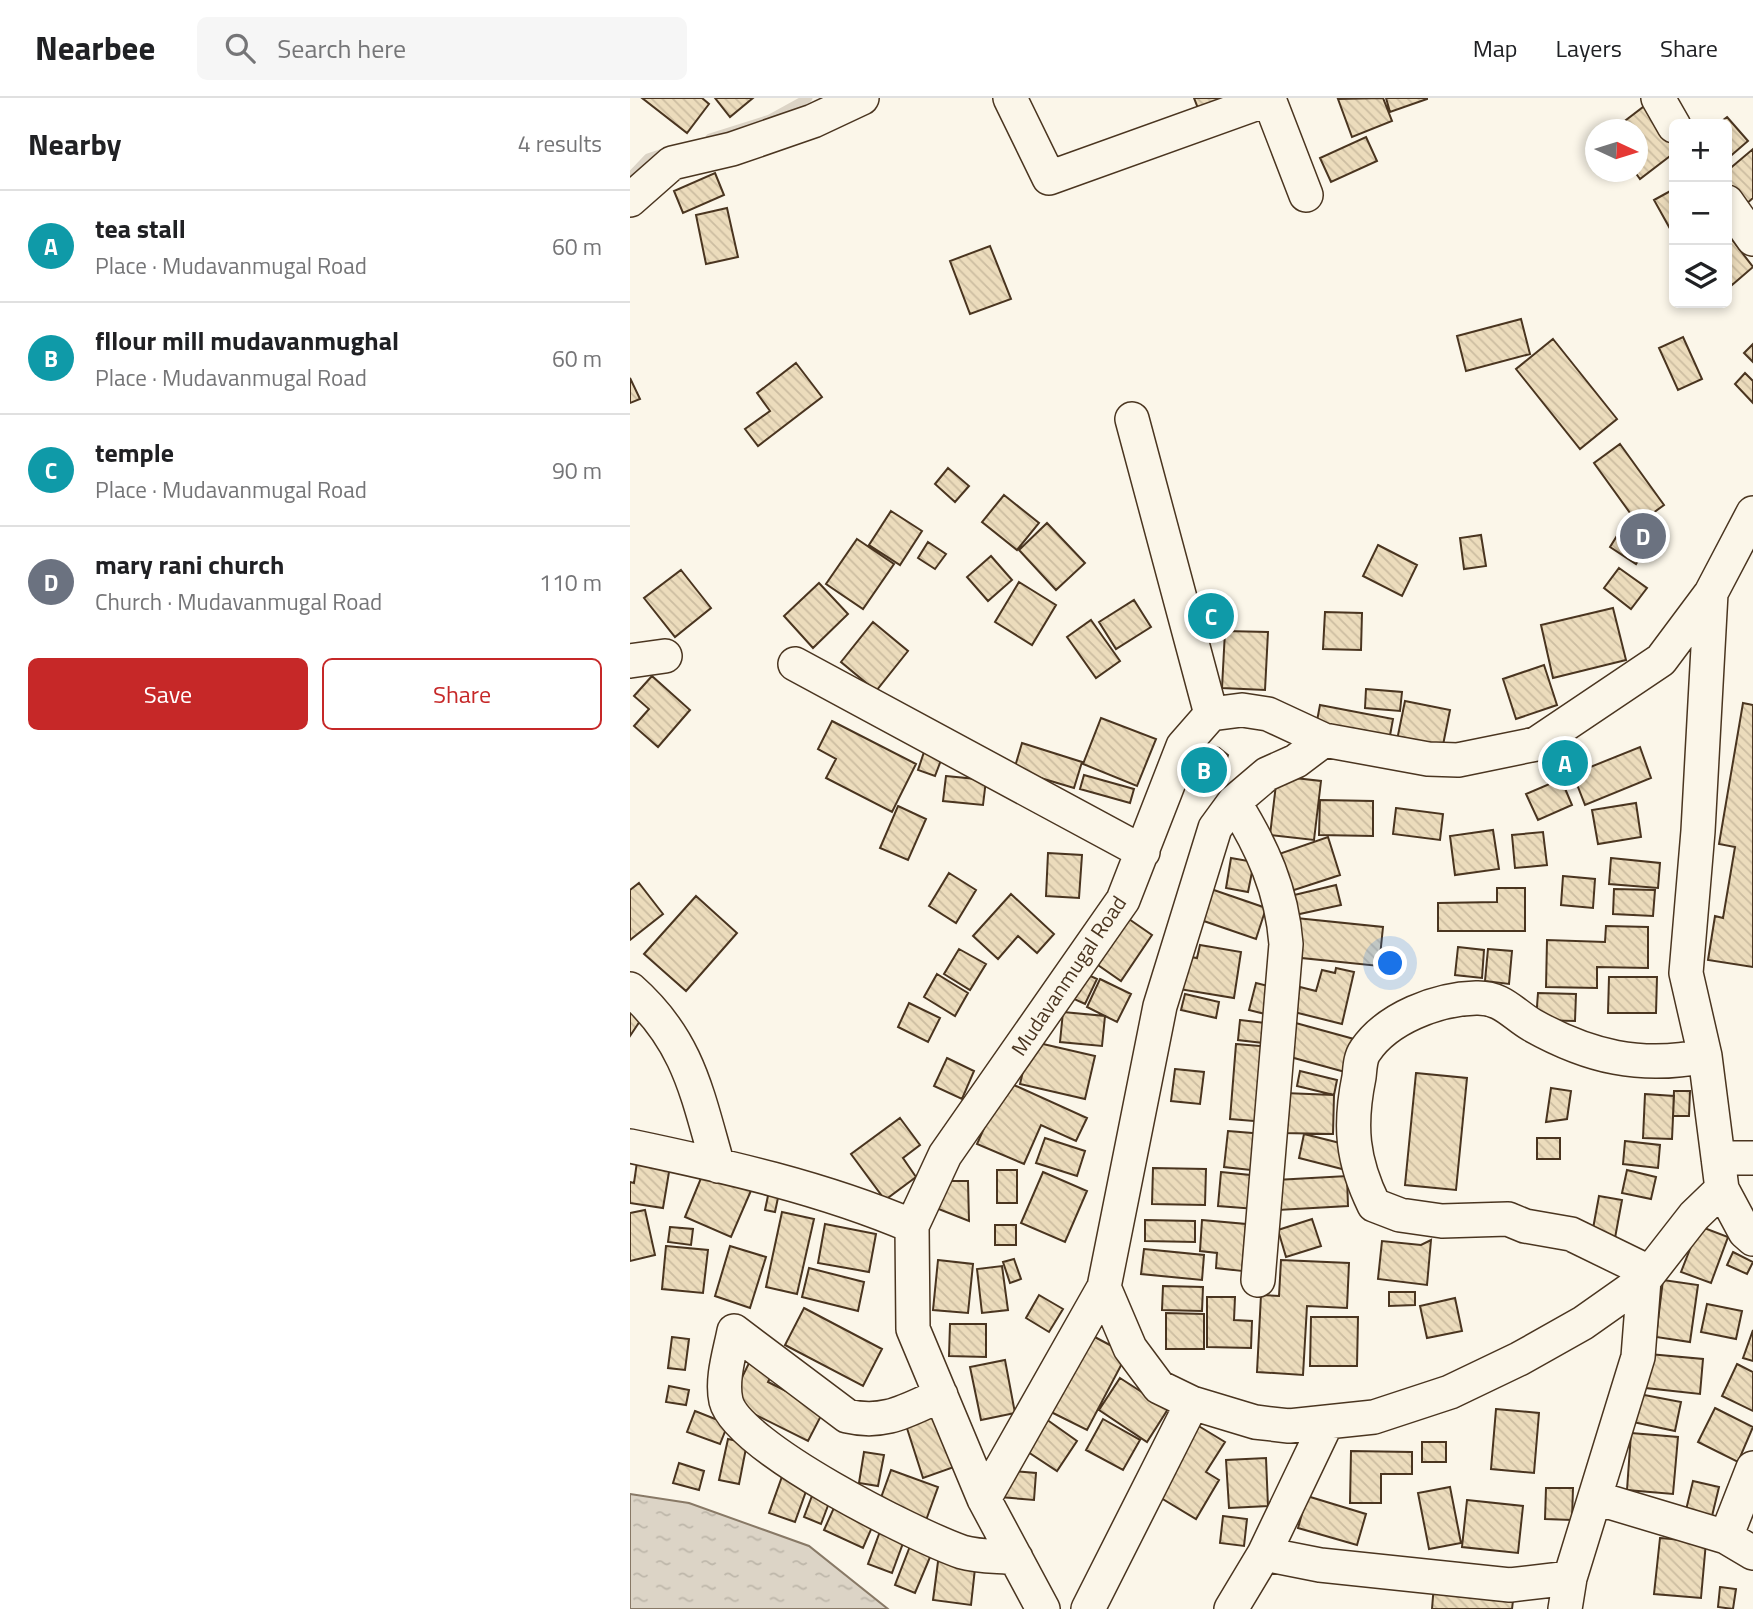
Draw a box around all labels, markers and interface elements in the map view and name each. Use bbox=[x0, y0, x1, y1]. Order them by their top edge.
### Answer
search box bbox=[197, 17, 687, 80]
text: Nearbee bbox=[35, 23, 155, 73]
icon: search bbox=[221, 29, 259, 67]
text: Search here bbox=[277, 29, 406, 68]
text: Map bbox=[1473, 30, 1518, 66]
text: Layers bbox=[1556, 30, 1622, 66]
text: Share bbox=[1660, 30, 1718, 66]
north arrow bbox=[1585, 119, 1648, 182]
map controls bbox=[1669, 119, 1732, 308]
button: + bbox=[1669, 119, 1732, 182]
text: Nearby bbox=[28, 121, 121, 167]
text: 4 results bbox=[518, 126, 602, 161]
button: − bbox=[1669, 182, 1732, 245]
text: tea stall bbox=[95, 209, 186, 248]
text: A bbox=[44, 229, 58, 264]
text: 60 m bbox=[552, 229, 602, 264]
button: layers bbox=[1669, 245, 1732, 308]
text: Place · Mudavanmugal Road bbox=[95, 248, 367, 283]
text: fllour mill mudavanmughal bbox=[95, 321, 399, 360]
text: B bbox=[44, 341, 58, 376]
text: 60 m bbox=[552, 341, 602, 376]
text: Place · Mudavanmugal Road bbox=[95, 360, 367, 395]
text: temple bbox=[95, 433, 174, 472]
text: C bbox=[45, 453, 57, 488]
text: 90 m bbox=[552, 453, 602, 488]
text: Place · Mudavanmugal Road bbox=[95, 472, 367, 507]
pin: D bbox=[1620, 510, 1666, 562]
text: mary rani church bbox=[95, 545, 284, 584]
text: D bbox=[44, 565, 58, 600]
text: 110 m bbox=[539, 565, 602, 600]
text: Church · Mudavanmugal Road bbox=[95, 584, 382, 619]
pin: C bbox=[1188, 590, 1234, 642]
button: Save bbox=[28, 658, 308, 730]
button: Share bbox=[322, 658, 602, 730]
pin: A bbox=[1542, 737, 1588, 789]
pin: B bbox=[1181, 744, 1227, 796]
street label: Mudavanmugal Road bbox=[1003, 889, 1134, 1062]
your location bbox=[1373, 946, 1407, 980]

